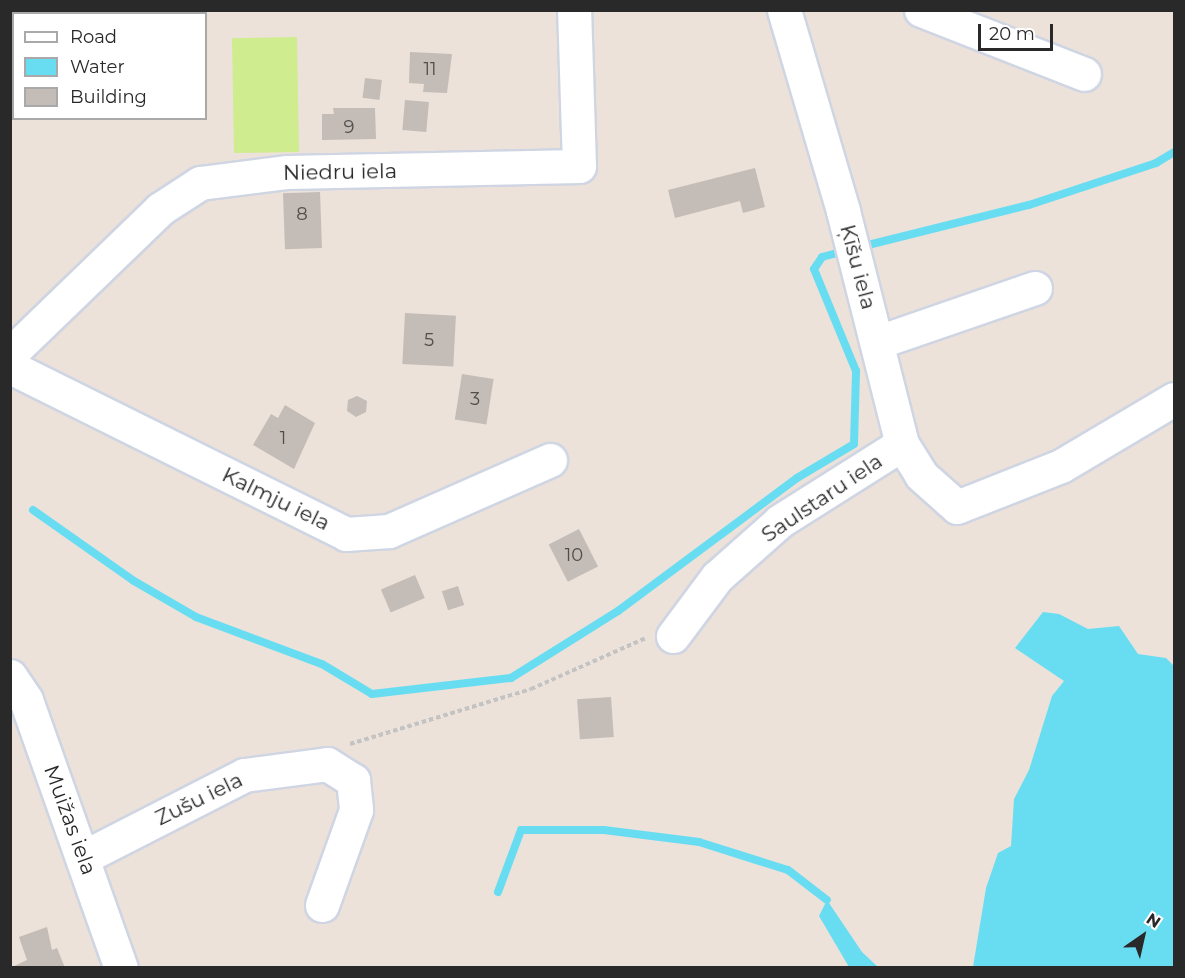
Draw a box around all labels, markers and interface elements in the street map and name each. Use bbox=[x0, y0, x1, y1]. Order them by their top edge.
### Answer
legend bbox=[12, 12, 207, 120]
scale bar bbox=[981, 12, 1056, 50]
text: 20 m bbox=[989, 23, 1035, 45]
text: Road bbox=[70, 26, 117, 48]
text: Water bbox=[70, 56, 125, 78]
house number: 11 bbox=[424, 58, 436, 80]
text: Building bbox=[70, 86, 147, 108]
house number: 9 bbox=[344, 116, 354, 138]
street label: Niedru iela bbox=[283, 158, 397, 186]
house number: 8 bbox=[296, 203, 308, 225]
street label: Ķīšu iela bbox=[835, 222, 881, 312]
house number: 5 bbox=[424, 329, 434, 351]
house number: 3 bbox=[470, 388, 480, 410]
house number: 1 bbox=[280, 427, 286, 449]
street label: Saulstaru iela bbox=[757, 448, 887, 548]
street label: Kalmju iela bbox=[218, 462, 334, 536]
house number: 10 bbox=[565, 544, 583, 566]
street label: Muižas iela bbox=[38, 762, 102, 878]
street label: Zušu iela bbox=[151, 767, 247, 831]
north arrow bbox=[1113, 906, 1173, 966]
text: N bbox=[1143, 909, 1164, 932]

